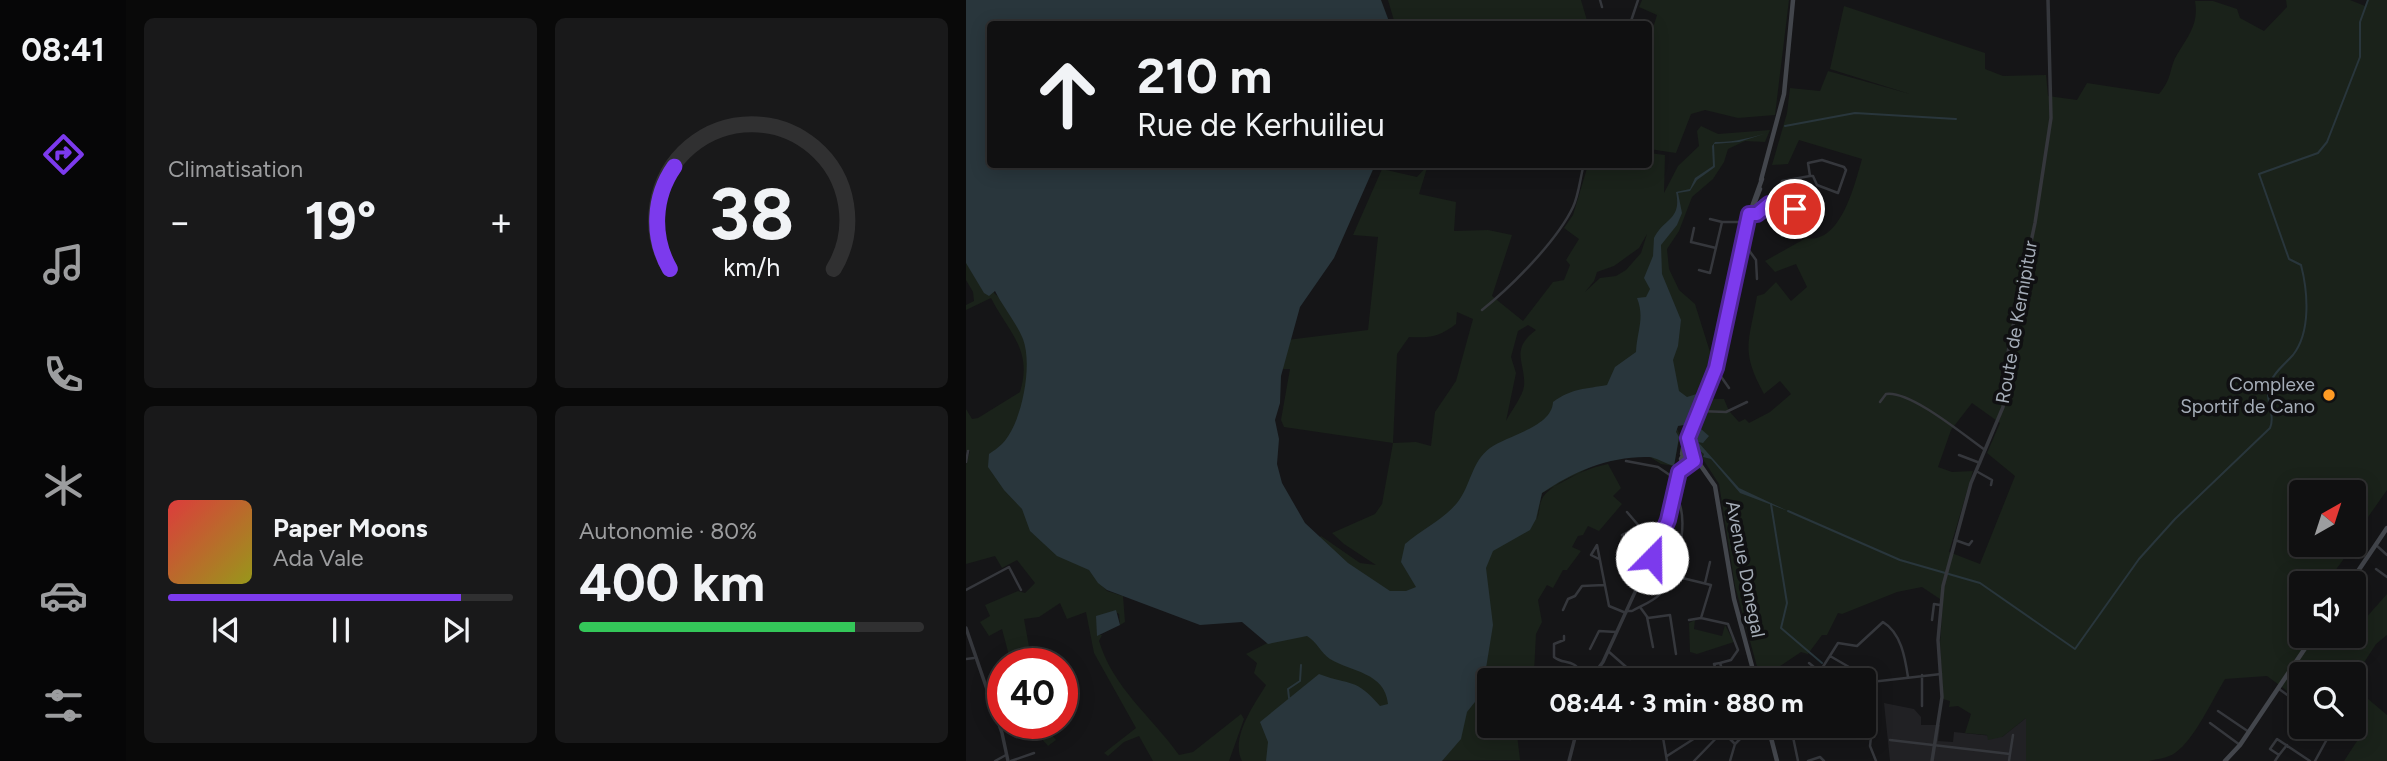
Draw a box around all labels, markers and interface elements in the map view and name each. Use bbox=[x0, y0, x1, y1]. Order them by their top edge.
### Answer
text: 08:41 bbox=[21, 31, 105, 69]
text: 210 m bbox=[1137, 46, 1272, 105]
icon: ahead bbox=[1022, 49, 1113, 140]
text: Rue de Kerhuilieu bbox=[1137, 106, 1385, 144]
icon: directions bbox=[39, 130, 88, 179]
text: Climatisation bbox=[168, 155, 303, 183]
text: 38 bbox=[709, 170, 794, 257]
pin bbox=[1765, 179, 1825, 239]
text: 19° bbox=[305, 190, 376, 252]
icon: arrive bbox=[1776, 190, 1814, 228]
text: − bbox=[168, 199, 192, 245]
text: + bbox=[489, 199, 513, 245]
street label: Route de Kernipitur bbox=[1991, 238, 2042, 405]
icon: music bbox=[39, 240, 88, 289]
text: km/h bbox=[723, 252, 780, 282]
icon: phone bbox=[39, 350, 88, 399]
place label: Complexe Sportif de Cano bbox=[2180, 373, 2315, 418]
marker: Complexe Sportif de Cano bbox=[2321, 387, 2337, 403]
icon: climate bbox=[39, 461, 88, 510]
north arrow bbox=[2289, 480, 2366, 556]
map controls bbox=[2289, 480, 2366, 739]
street label: Avenue Donegal bbox=[1721, 499, 1770, 640]
text: Paper Moons bbox=[273, 512, 428, 544]
text: Autonomie · 80% bbox=[579, 517, 757, 545]
position arrow bbox=[1615, 521, 1689, 595]
text: Ada Vale bbox=[273, 544, 364, 572]
text: 400 km bbox=[579, 552, 765, 614]
icon: car bbox=[39, 571, 88, 620]
button: sound bbox=[2289, 571, 2366, 648]
icon: previous bbox=[207, 611, 245, 649]
icon: pause bbox=[322, 611, 360, 649]
icon: next bbox=[437, 611, 475, 649]
speed limit sign: 40 bbox=[987, 648, 1078, 739]
button: search bbox=[2289, 662, 2366, 739]
icon: filters bbox=[39, 681, 88, 730]
text: 08:44 · 3 min · 880 m bbox=[1549, 687, 1804, 719]

